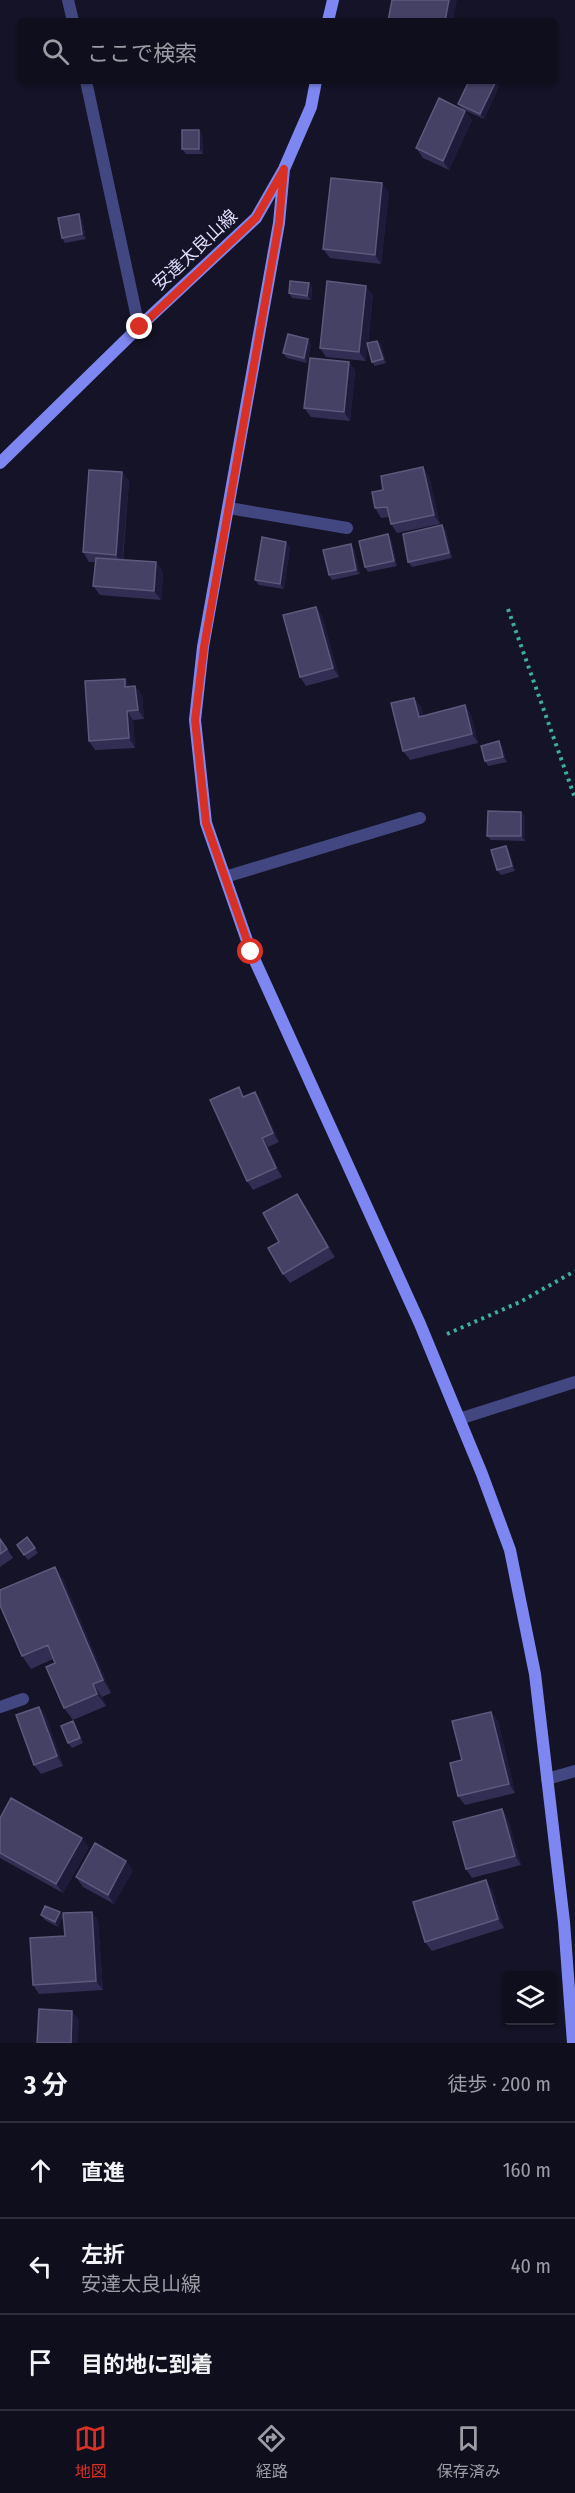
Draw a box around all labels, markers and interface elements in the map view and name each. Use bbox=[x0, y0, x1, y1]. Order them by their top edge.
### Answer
search box bbox=[18, 18, 557, 84]
icon: search bbox=[39, 35, 72, 68]
text: ここで検索 bbox=[87, 40, 197, 67]
street label: 安達太良山線 bbox=[148, 205, 242, 295]
route end bbox=[126, 313, 152, 339]
route start bbox=[237, 938, 263, 964]
map controls bbox=[503, 1971, 557, 2025]
button: layers bbox=[503, 1971, 557, 2025]
text: 3 分 bbox=[24, 2070, 68, 2101]
text: 徒歩 · 200 m bbox=[448, 2072, 551, 2096]
icon: ahead bbox=[24, 2154, 57, 2187]
text: 160 m bbox=[503, 2158, 551, 2182]
text: 直進 bbox=[81, 2159, 125, 2186]
text: 左折 bbox=[81, 2241, 125, 2268]
icon: left bbox=[24, 2250, 57, 2283]
text: 40 m bbox=[511, 2254, 551, 2278]
text: 安達太良山線 bbox=[81, 2272, 201, 2296]
icon: arrive bbox=[24, 2346, 57, 2379]
text: 目的地に到着 bbox=[81, 2351, 213, 2378]
tab: 地図 bbox=[74, 2422, 107, 2482]
tab: 経路 bbox=[255, 2422, 288, 2482]
tab: 保存済み bbox=[437, 2422, 501, 2482]

